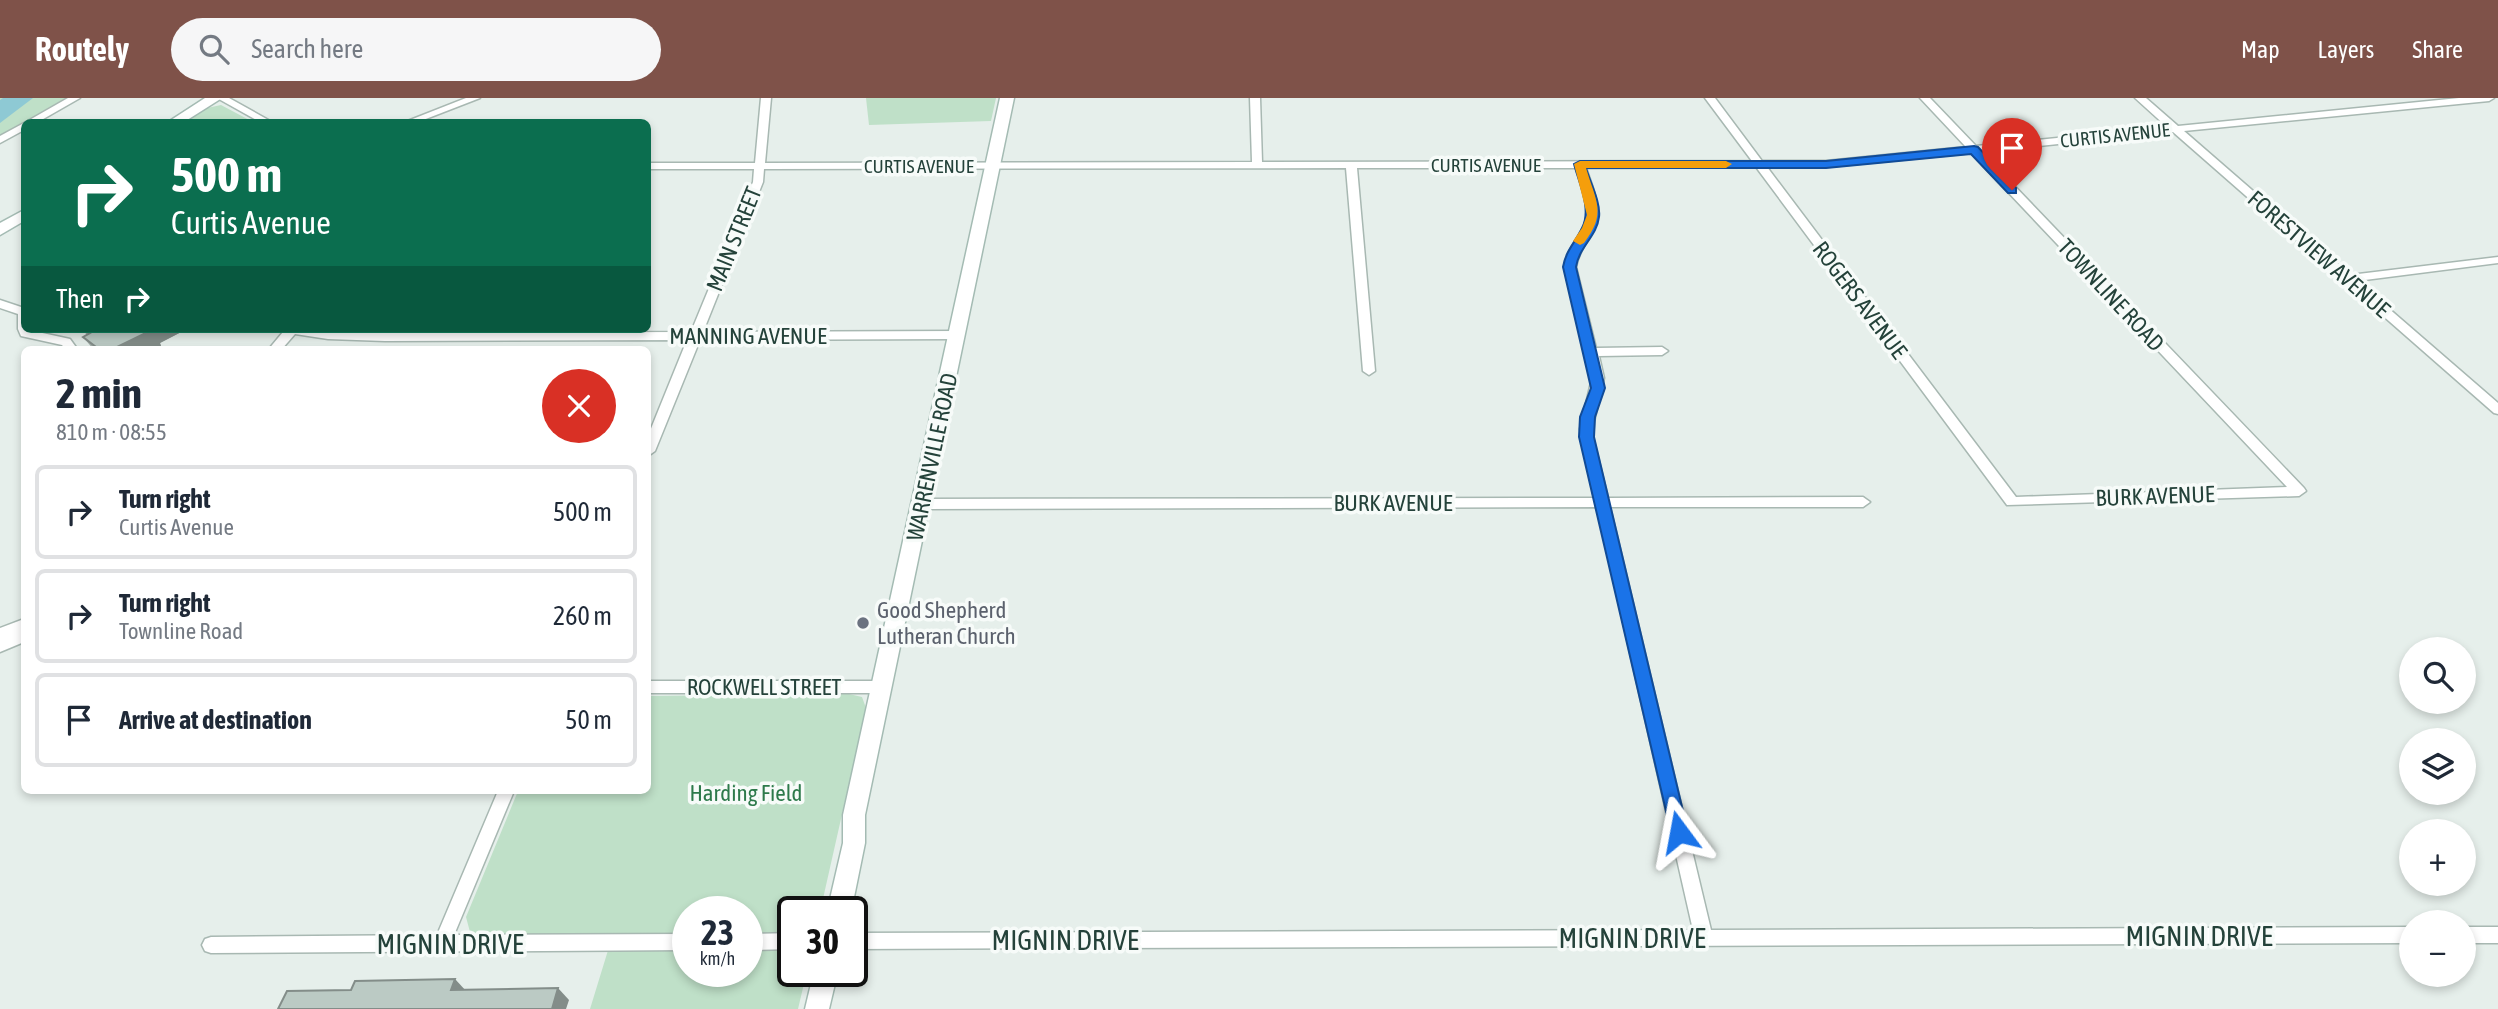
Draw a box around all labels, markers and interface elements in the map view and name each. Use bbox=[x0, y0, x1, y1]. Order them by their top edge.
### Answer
search box bbox=[171, 18, 661, 81]
text: Routely bbox=[35, 30, 129, 68]
icon: search bbox=[195, 30, 233, 68]
text: Search here bbox=[251, 34, 363, 64]
text: Map bbox=[2241, 36, 2280, 63]
text: Layers bbox=[2318, 36, 2374, 63]
text: Share bbox=[2412, 36, 2463, 63]
pin bbox=[1982, 118, 2042, 190]
street label: CURTIS AVENUE bbox=[2059, 118, 2171, 152]
icon: arrive bbox=[1993, 129, 2031, 167]
text: 500 m bbox=[171, 146, 282, 202]
icon: right bbox=[56, 147, 147, 238]
street label: CURTIS AVENUE bbox=[1431, 154, 1541, 176]
street label: CURTIS AVENUE bbox=[864, 155, 974, 177]
street label: MAIN STREET bbox=[701, 183, 767, 295]
street label: FORESTVIEW AVENUE bbox=[2243, 185, 2395, 323]
text: Curtis Avenue bbox=[171, 204, 331, 241]
street label: TOWNLINE ROAD bbox=[2053, 234, 2169, 356]
street label: ROGERS AVENUE bbox=[1808, 236, 1913, 364]
icon: right bbox=[118, 280, 156, 318]
text: Then bbox=[56, 284, 104, 314]
street label: MANNING AVENUE bbox=[669, 323, 827, 349]
text: 2 min bbox=[56, 369, 142, 417]
button: close bbox=[542, 369, 616, 443]
street label: WARRENVILLE ROAD bbox=[902, 371, 962, 543]
text: 810 m · 08:55 bbox=[56, 419, 167, 445]
street label: BURK AVENUE bbox=[2095, 481, 2215, 511]
text: Turn right bbox=[119, 484, 210, 514]
street label: BURK AVENUE bbox=[1333, 490, 1453, 516]
icon: right bbox=[60, 493, 98, 531]
text: 500 m bbox=[553, 497, 612, 527]
text: Curtis Avenue bbox=[119, 514, 234, 540]
text: Turn right bbox=[119, 588, 210, 618]
icon: right bbox=[60, 597, 98, 635]
place label: Good Shepherd Lutheran Church bbox=[877, 597, 1016, 649]
text: 260 m bbox=[553, 601, 612, 631]
marker: Good Shepherd Lutheran Church bbox=[855, 615, 871, 631]
text: Townline Road bbox=[119, 618, 243, 644]
map controls bbox=[2399, 637, 2476, 987]
button: search bbox=[2399, 637, 2476, 714]
street label: ROCKWELL STREET bbox=[687, 674, 841, 700]
icon: arrive bbox=[60, 701, 98, 739]
text: Arrive at destination bbox=[119, 705, 312, 735]
text: 50 m bbox=[565, 705, 612, 735]
button: layers bbox=[2399, 728, 2476, 805]
park label: Harding Field bbox=[690, 780, 803, 806]
position arrow bbox=[1642, 795, 1716, 869]
button: + bbox=[2399, 819, 2476, 896]
speed limit sign: 30 bbox=[777, 896, 868, 987]
button: − bbox=[2399, 910, 2476, 987]
text: 23 bbox=[701, 912, 734, 952]
street label: MIGNIN DRIVE bbox=[2125, 920, 2273, 952]
street label: MIGNIN DRIVE bbox=[1558, 922, 1706, 954]
street label: MIGNIN DRIVE bbox=[991, 924, 1139, 956]
street label: MIGNIN DRIVE bbox=[376, 928, 524, 960]
text: km/h bbox=[700, 948, 735, 969]

